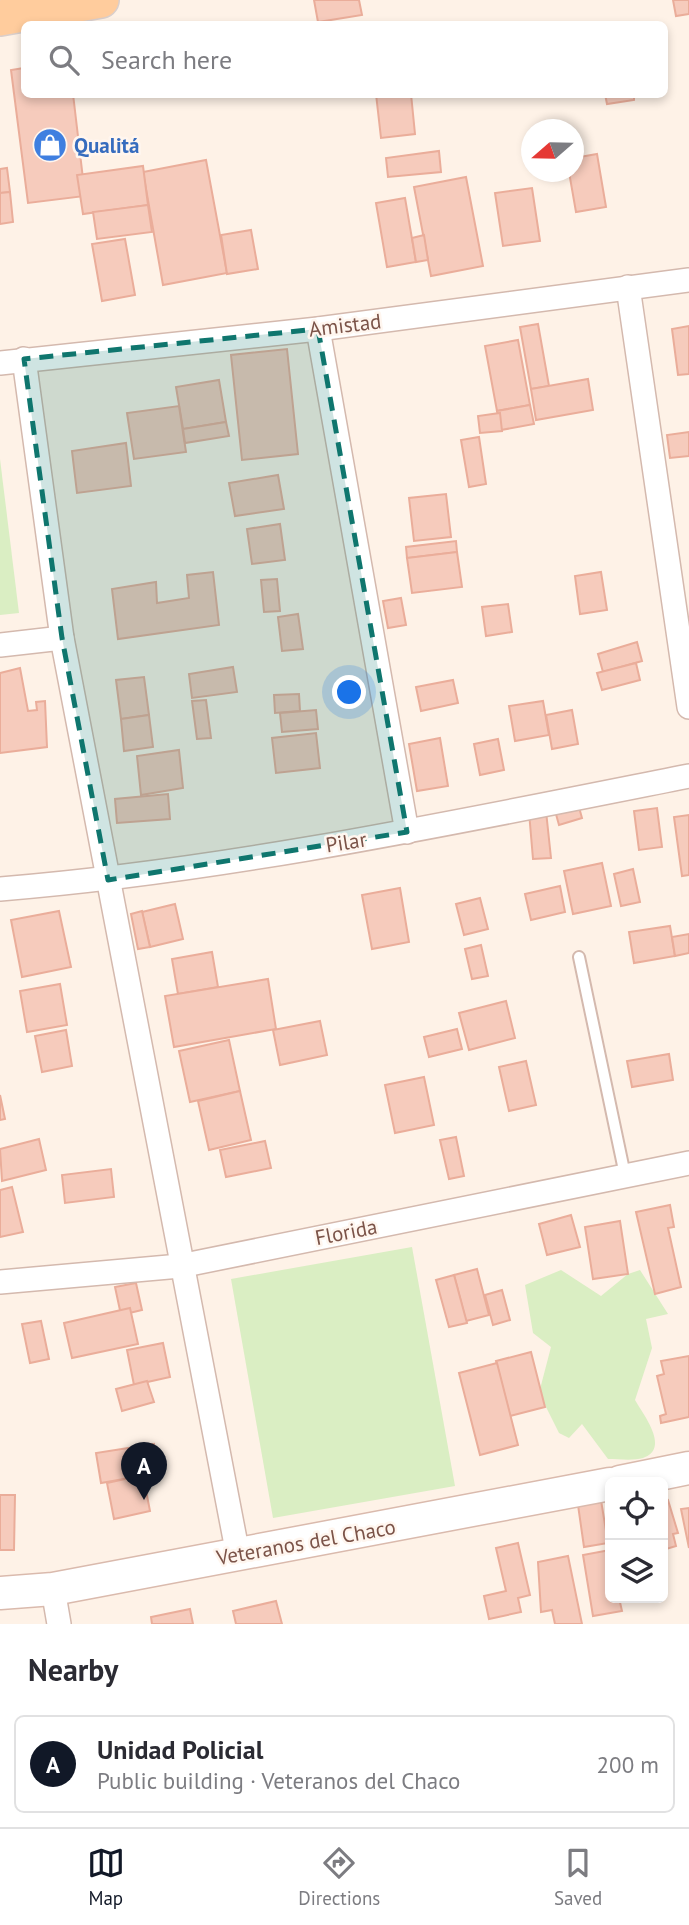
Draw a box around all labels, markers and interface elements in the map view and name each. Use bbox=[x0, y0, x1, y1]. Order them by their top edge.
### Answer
search box bbox=[21, 21, 668, 98]
icon: search bbox=[45, 41, 83, 79]
text: Search here bbox=[101, 43, 232, 76]
north arrow bbox=[521, 119, 584, 182]
shop icon: Qualitá bbox=[31, 126, 69, 164]
place label: Qualitá bbox=[74, 132, 139, 159]
street label: Amistad bbox=[307, 307, 383, 343]
your location bbox=[332, 675, 366, 709]
street label: Pilar bbox=[324, 825, 368, 859]
street label: Florida bbox=[313, 1213, 379, 1251]
pin: A bbox=[121, 1442, 167, 1500]
map controls bbox=[605, 1477, 668, 1603]
button: locate bbox=[605, 1477, 668, 1540]
street label: Veteranos del Chaco bbox=[213, 1513, 398, 1571]
button: layers bbox=[605, 1540, 668, 1603]
text: Nearby bbox=[28, 1650, 118, 1689]
text: Unidad Policial bbox=[97, 1733, 263, 1766]
text: A bbox=[46, 1750, 60, 1779]
text: 200 m bbox=[597, 1750, 659, 1779]
text: Public building · Veteranos del Chaco bbox=[97, 1766, 460, 1795]
tab: Map bbox=[87, 1844, 125, 1910]
tab: Directions bbox=[298, 1844, 380, 1910]
tab: Saved bbox=[554, 1844, 602, 1910]

